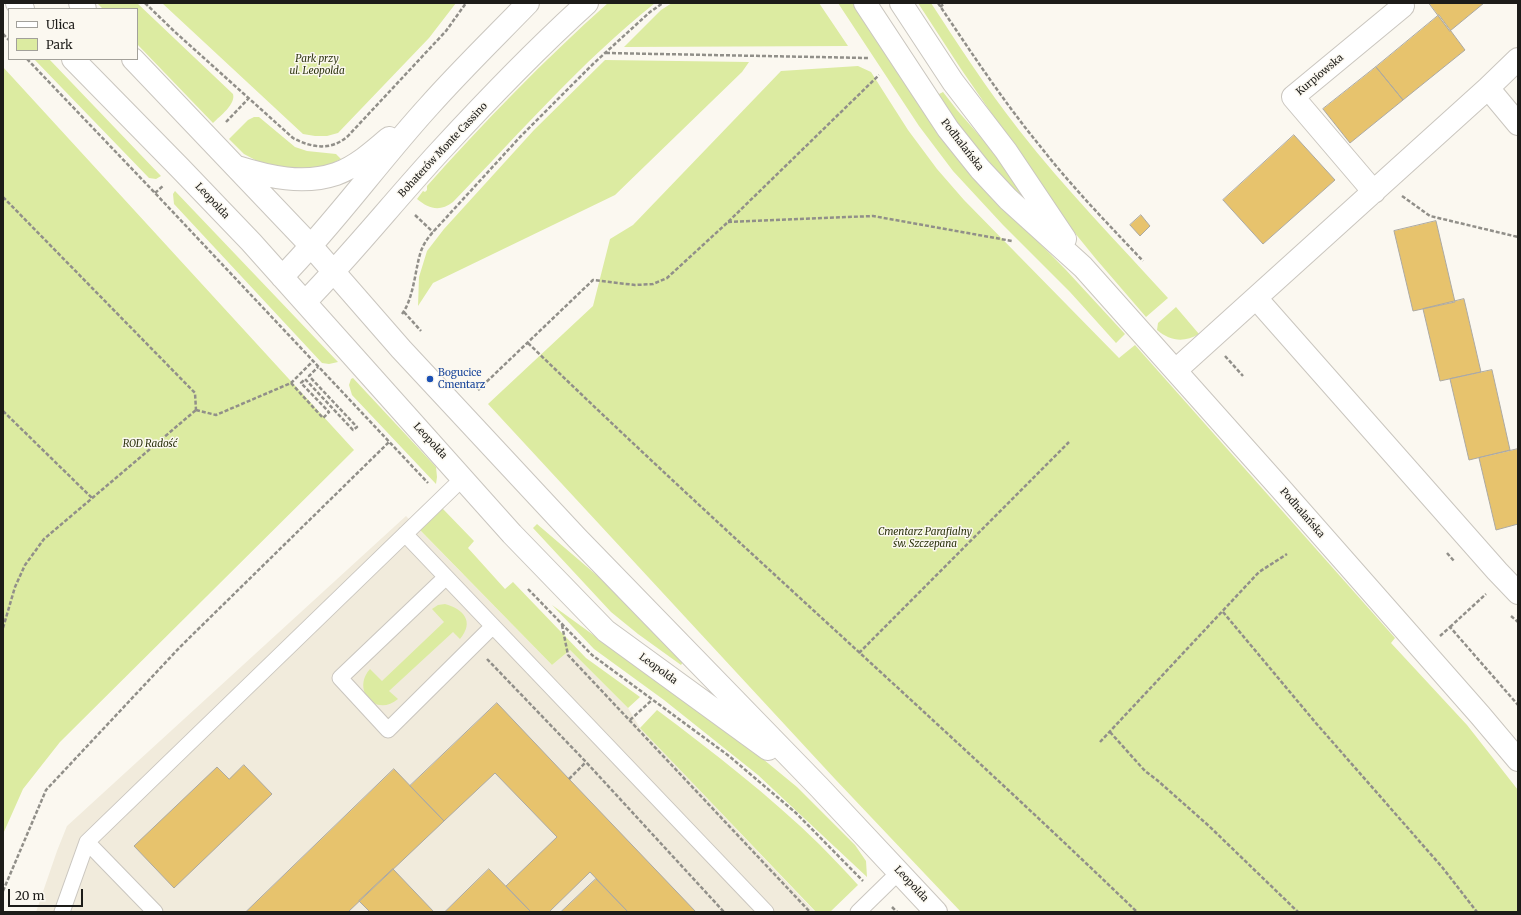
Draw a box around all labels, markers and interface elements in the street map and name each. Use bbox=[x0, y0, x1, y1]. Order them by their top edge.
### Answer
legend bbox=[8, 8, 138, 60]
text: Ulica bbox=[46, 17, 75, 32]
text: Park bbox=[46, 37, 73, 52]
street label: Kurpiowska bbox=[1294, 52, 1346, 98]
park label: Park przy ul. Leopolda bbox=[289, 53, 345, 76]
street label: Bohaterów Monte Cassino bbox=[396, 100, 490, 200]
street label: Podhalańska bbox=[938, 117, 986, 173]
street label: Leopolda bbox=[193, 181, 231, 221]
place label: Bogucice Cmentarz bbox=[438, 367, 485, 390]
marker: Bogucice Cmentarz bbox=[425, 374, 435, 384]
street label: Leopolda bbox=[411, 421, 449, 461]
park label: ROD Radość bbox=[123, 438, 177, 450]
street label: Podhalańska bbox=[1277, 486, 1327, 540]
park label: Cmentarz Parafialny św. Szczepana bbox=[878, 526, 972, 550]
street label: Leopolda bbox=[637, 651, 679, 687]
street label: Leopolda bbox=[892, 864, 930, 904]
scale bar bbox=[10, 881, 85, 907]
text: 20 m bbox=[15, 888, 44, 903]

